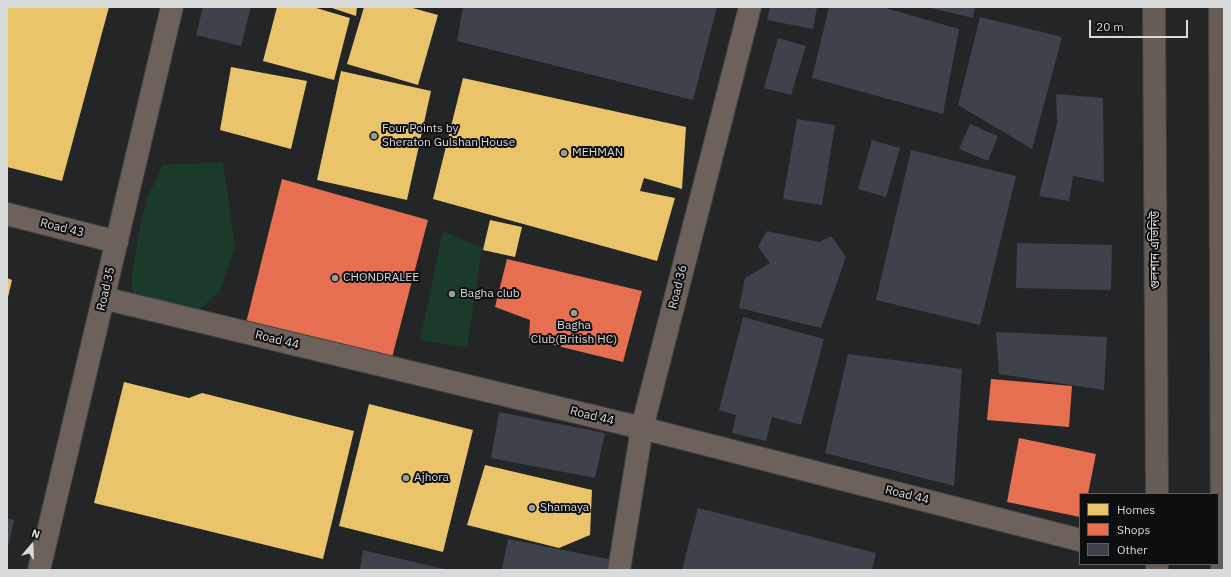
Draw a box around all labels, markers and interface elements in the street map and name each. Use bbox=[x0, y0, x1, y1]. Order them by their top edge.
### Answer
scale bar bbox=[1091, 12, 1190, 38]
text: 20 m bbox=[1096, 19, 1124, 34]
place label: Four Points by Sheraton Gulshan House bbox=[382, 122, 515, 150]
marker: Four Points by Sheraton Gulshan House bbox=[369, 131, 379, 141]
place label: MEHMAN bbox=[572, 146, 623, 160]
marker: MEHMAN bbox=[559, 148, 569, 158]
street label: গুলশান এভিনিউ bbox=[1149, 211, 1163, 289]
street label: Road 43 bbox=[39, 216, 85, 240]
street label: Road 36 bbox=[666, 264, 690, 310]
street label: Road 35 bbox=[94, 266, 118, 312]
place label: CHONDRALEE bbox=[343, 271, 419, 285]
marker: CHONDRALEE bbox=[330, 273, 340, 283]
place label: Bagha club bbox=[460, 287, 520, 301]
marker: Bagha club bbox=[447, 289, 457, 299]
marker: Bagha Club(British HC) bbox=[569, 308, 579, 318]
place label: Bagha Club(British HC) bbox=[531, 319, 617, 347]
street label: Road 44 bbox=[254, 328, 300, 352]
street label: Road 44 bbox=[569, 404, 615, 428]
place label: Ajhora bbox=[414, 471, 449, 485]
marker: Ajhora bbox=[401, 473, 411, 483]
street label: Road 44 bbox=[884, 483, 930, 507]
legend bbox=[1079, 493, 1219, 565]
place label: Shamaya bbox=[540, 501, 589, 515]
text: Homes bbox=[1117, 502, 1155, 517]
marker: Shamaya bbox=[527, 503, 537, 513]
text: Shops bbox=[1117, 522, 1150, 537]
north arrow bbox=[12, 525, 52, 565]
text: N bbox=[30, 526, 42, 542]
text: Other bbox=[1117, 542, 1148, 557]

